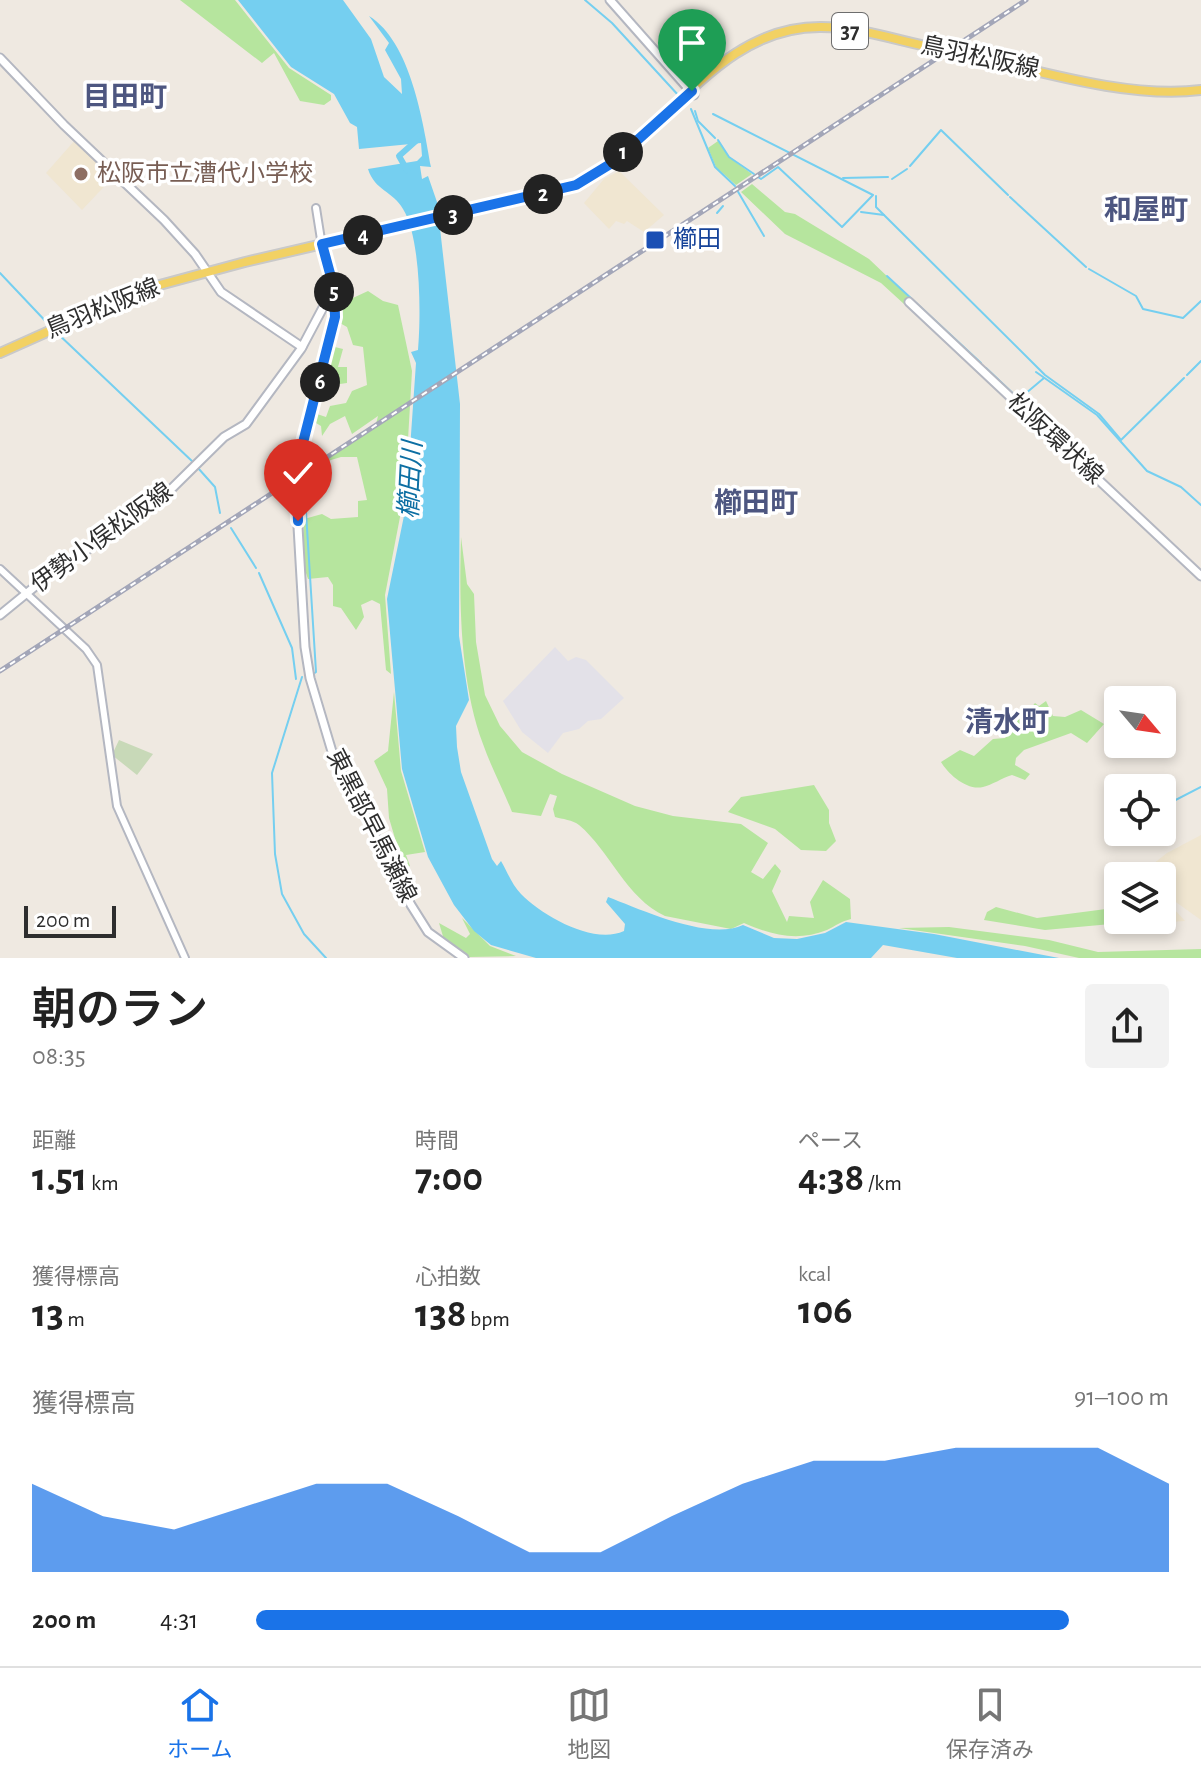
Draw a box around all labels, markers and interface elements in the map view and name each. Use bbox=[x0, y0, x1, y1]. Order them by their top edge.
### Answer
pin bbox=[658, 9, 726, 91]
road number: 37 bbox=[832, 13, 868, 49]
icon: arrive bbox=[670, 21, 714, 65]
street label: 鳥羽松阪線 bbox=[919, 32, 1042, 82]
district label: 目田町 bbox=[83, 83, 167, 112]
pin: 1 bbox=[603, 132, 643, 172]
text: 1 bbox=[619, 141, 627, 163]
place label: 松阪市立漕代小学校 bbox=[97, 160, 313, 186]
marker: 松阪市立漕代小学校 bbox=[72, 165, 90, 183]
pin: 2 bbox=[523, 174, 563, 214]
text: 2 bbox=[538, 183, 548, 205]
pin: 3 bbox=[433, 195, 473, 235]
district label: 和屋町 bbox=[1104, 195, 1188, 225]
text: 3 bbox=[448, 204, 458, 226]
pin: 4 bbox=[343, 215, 383, 255]
text: 4 bbox=[357, 224, 369, 246]
place label: 櫛田 bbox=[673, 226, 721, 252]
marker: 櫛田 bbox=[644, 229, 666, 251]
pin: 5 bbox=[314, 272, 354, 312]
street label: 鳥羽松阪線 bbox=[42, 274, 163, 343]
text: 5 bbox=[329, 281, 339, 303]
pin: 6 bbox=[300, 362, 340, 402]
text: 6 bbox=[315, 371, 325, 393]
street label: 松阪環状線 bbox=[1003, 388, 1108, 489]
water label: 櫛田川 bbox=[395, 437, 426, 520]
pin bbox=[264, 439, 332, 521]
icon: check bbox=[276, 451, 320, 495]
street label: 伊勢小俣松阪線 bbox=[26, 477, 177, 597]
district label: 櫛田町 bbox=[714, 488, 798, 518]
north arrow bbox=[1104, 686, 1176, 758]
map controls bbox=[1104, 686, 1176, 934]
district label: 清水町 bbox=[965, 707, 1049, 737]
street label: 東黒部早馬瀬線 bbox=[322, 745, 422, 906]
button: locate bbox=[1104, 774, 1176, 846]
button: layers bbox=[1104, 862, 1176, 934]
scale bar bbox=[24, 902, 116, 938]
text: 200 m bbox=[36, 909, 90, 931]
button: share bbox=[1085, 984, 1169, 1068]
text: 朝のラン bbox=[32, 989, 208, 1033]
text: 08:35 bbox=[32, 1043, 86, 1069]
text: 距離 bbox=[32, 1130, 76, 1152]
text: 時間 bbox=[415, 1130, 459, 1152]
text: ペース bbox=[798, 1130, 863, 1152]
text: 1.51 bbox=[32, 1158, 87, 1198]
text: 7:00 bbox=[415, 1158, 483, 1198]
text: 4:38 bbox=[798, 1158, 864, 1198]
text: km bbox=[87, 1172, 119, 1194]
text: /km bbox=[864, 1172, 902, 1194]
text: kcal bbox=[798, 1263, 832, 1285]
text: 獲得標高 bbox=[32, 1266, 120, 1288]
text: 心拍数 bbox=[415, 1266, 481, 1288]
text: 106 bbox=[798, 1291, 853, 1331]
text: 13 bbox=[32, 1294, 64, 1334]
text: 138 bbox=[415, 1294, 466, 1334]
text: m bbox=[64, 1308, 85, 1330]
text: bpm bbox=[466, 1308, 510, 1330]
text: 91–100 m bbox=[1074, 1384, 1169, 1410]
text: 獲得標高 bbox=[32, 1391, 136, 1417]
text: 200 m bbox=[32, 1607, 96, 1633]
text: 4:31 bbox=[160, 1607, 198, 1633]
tab: ホーム bbox=[167, 1683, 233, 1763]
tab: 地図 bbox=[567, 1683, 611, 1763]
tab: 保存済み bbox=[946, 1683, 1034, 1763]

